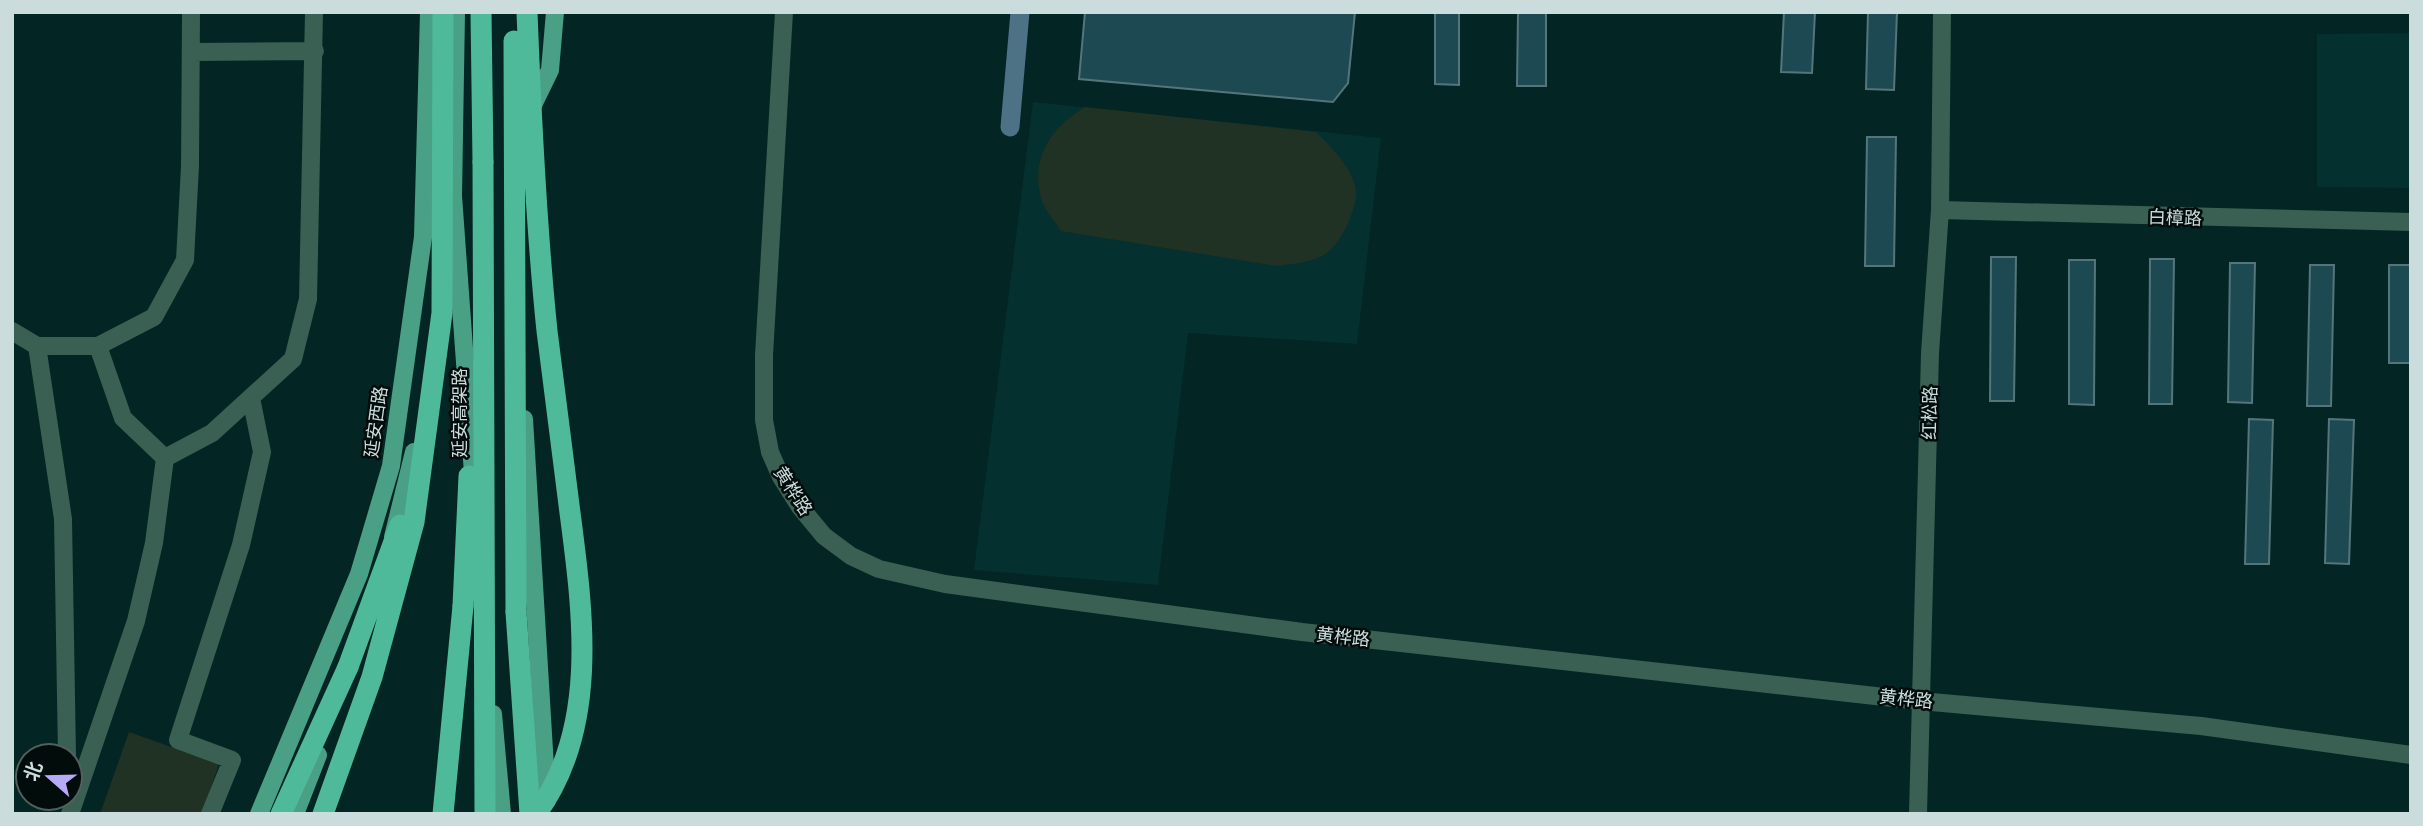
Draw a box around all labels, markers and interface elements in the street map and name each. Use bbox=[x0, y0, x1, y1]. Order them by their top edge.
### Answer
street label: 白樟路 bbox=[2148, 204, 2202, 231]
street label: 延安高架路 bbox=[447, 368, 472, 458]
street label: 延安西路 bbox=[358, 385, 393, 459]
street label: 红松路 bbox=[1917, 386, 1942, 440]
street label: 黄桦路 bbox=[768, 461, 819, 520]
street label: 黄桦路 bbox=[1315, 621, 1371, 652]
street label: 黄桦路 bbox=[1878, 683, 1934, 714]
north arrow bbox=[14, 742, 84, 812]
text: 北 bbox=[18, 758, 48, 785]

